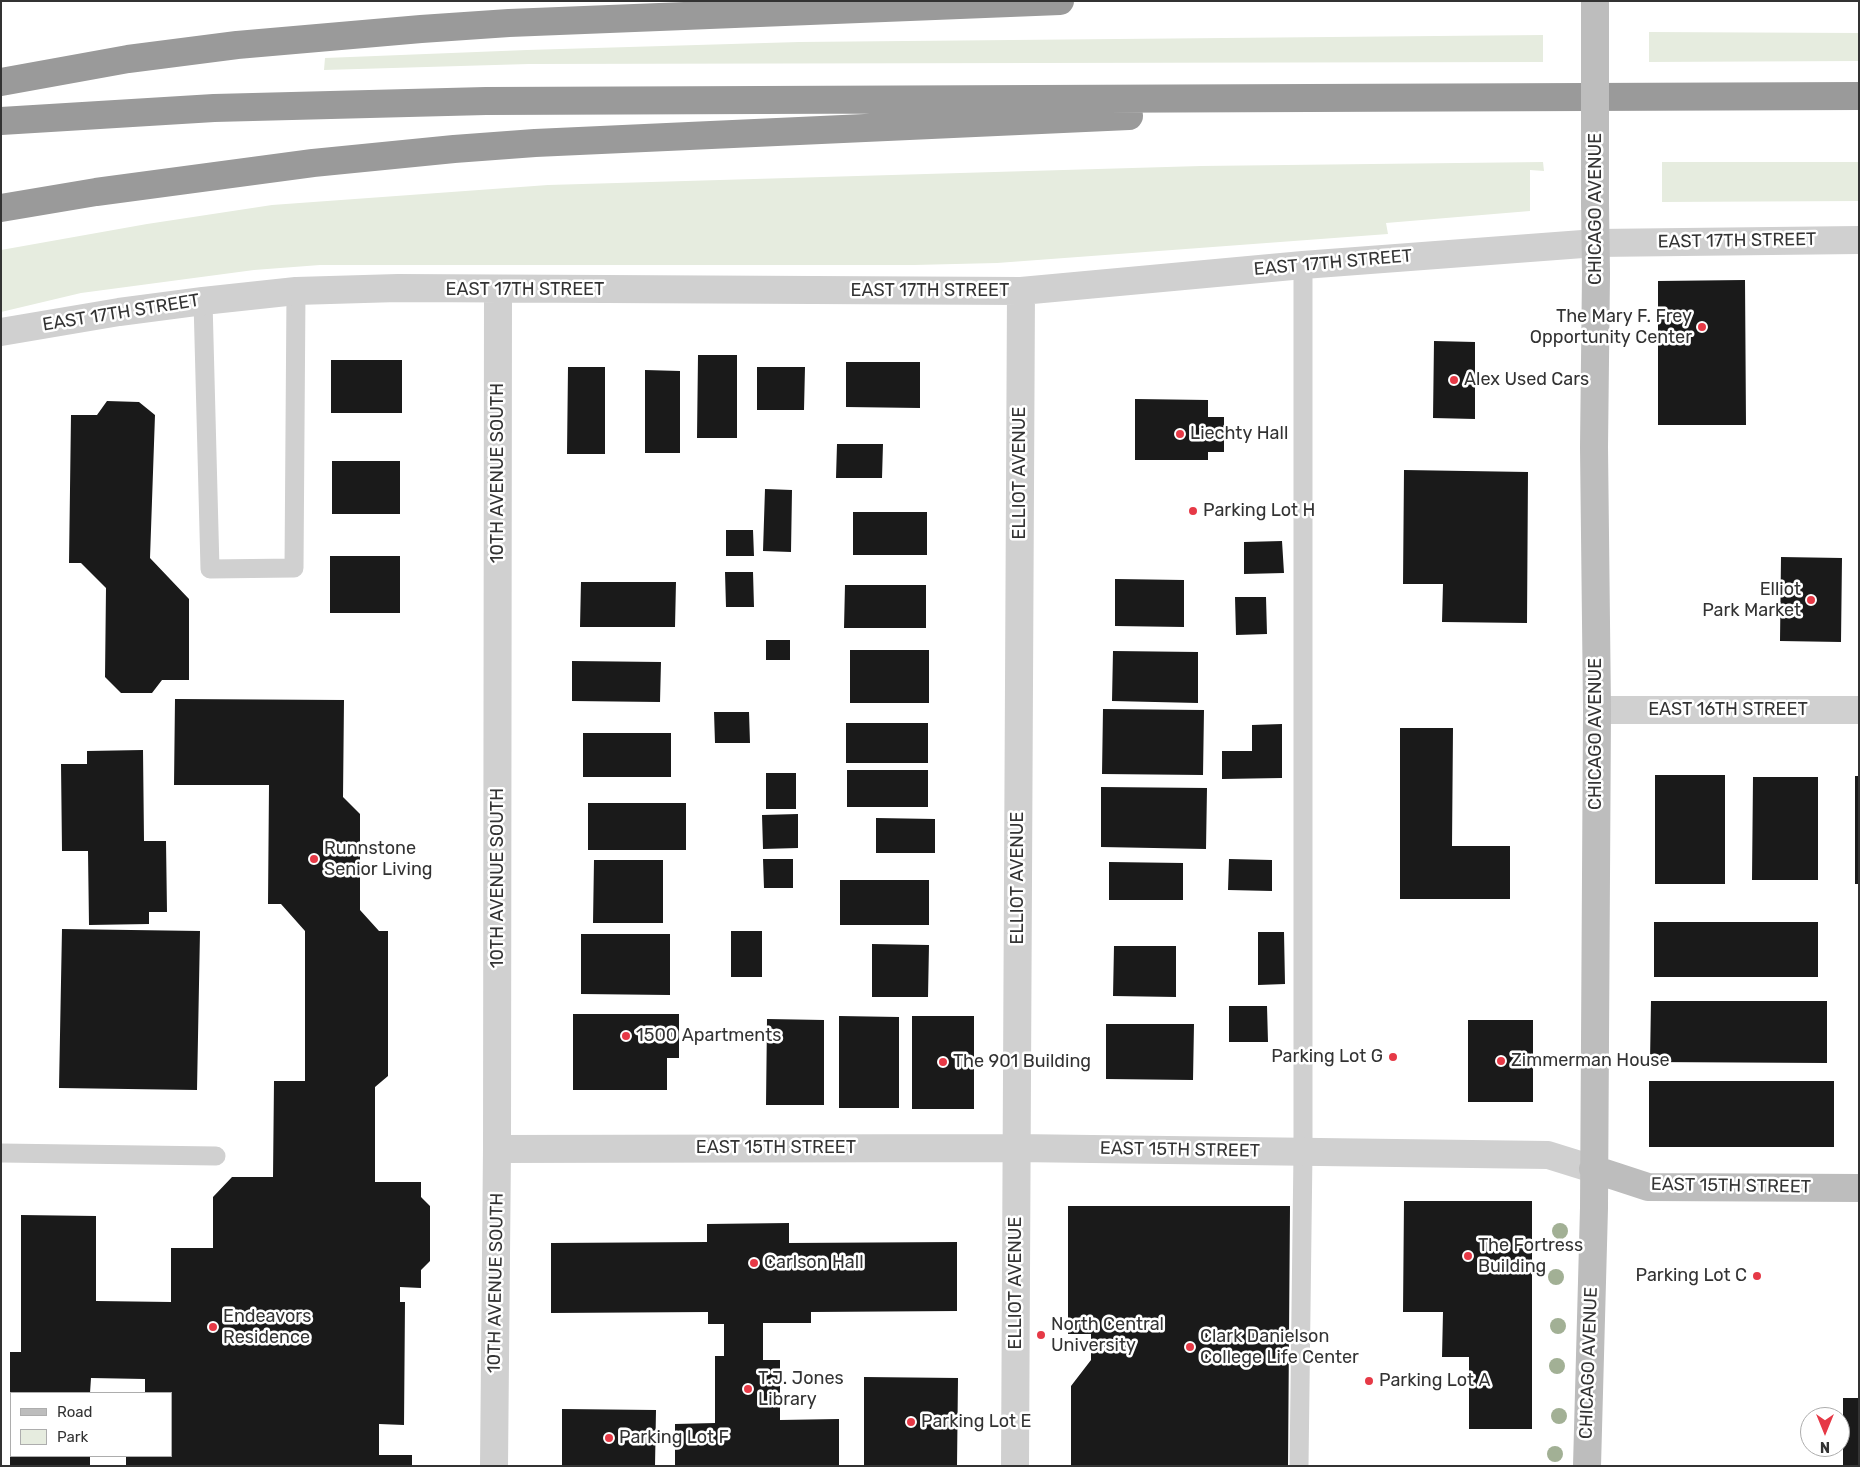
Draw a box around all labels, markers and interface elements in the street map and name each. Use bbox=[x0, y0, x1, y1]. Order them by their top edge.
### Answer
street label: CHICAGO AVENUE bbox=[1585, 133, 1607, 285]
street label: EAST 17TH STREET bbox=[1657, 229, 1817, 253]
street label: EAST 17TH STREET bbox=[1253, 245, 1413, 281]
street label: EAST 17TH STREET bbox=[446, 279, 604, 301]
street label: EAST 17TH STREET bbox=[851, 280, 1009, 302]
street label: EAST 17TH STREET bbox=[41, 290, 201, 336]
place label: The Mary F. Frey Opportunity Center bbox=[1530, 306, 1692, 348]
marker: The Mary F. Frey Opportunity Center bbox=[1696, 321, 1708, 333]
place label: Alex Used Cars bbox=[1464, 369, 1589, 391]
marker: Alex Used Cars bbox=[1448, 374, 1460, 386]
street label: 10TH AVENUE SOUTH bbox=[487, 383, 509, 563]
street label: ELLIOT AVENUE bbox=[1009, 407, 1031, 539]
place label: Liechty Hall bbox=[1190, 423, 1288, 445]
marker: Liechty Hall bbox=[1174, 428, 1186, 440]
place label: Parking Lot H bbox=[1203, 500, 1315, 522]
marker: Parking Lot H bbox=[1187, 505, 1199, 517]
place label: Elliot Park Market bbox=[1702, 579, 1801, 622]
marker: Elliot Park Market bbox=[1805, 594, 1817, 606]
street label: CHICAGO AVENUE bbox=[1585, 658, 1607, 810]
street label: EAST 16TH STREET bbox=[1648, 699, 1808, 721]
street label: 10TH AVENUE SOUTH bbox=[487, 788, 509, 968]
street label: ELLIOT AVENUE bbox=[1007, 812, 1029, 944]
place label: Runnstone Senior Living bbox=[324, 838, 433, 881]
marker: Runnstone Senior Living bbox=[308, 853, 320, 865]
place label: 1500 Apartments bbox=[636, 1025, 781, 1047]
marker: 1500 Apartments bbox=[620, 1030, 632, 1042]
place label: Parking Lot G bbox=[1271, 1046, 1383, 1068]
place label: Zimmerman House bbox=[1511, 1050, 1670, 1072]
place label: The 901 Building bbox=[953, 1051, 1091, 1073]
marker: Parking Lot G bbox=[1387, 1051, 1399, 1063]
marker: Zimmerman House bbox=[1495, 1055, 1507, 1067]
marker: The 901 Building bbox=[937, 1056, 949, 1068]
street label: EAST 15TH STREET bbox=[696, 1137, 856, 1159]
street label: EAST 15TH STREET bbox=[1100, 1138, 1260, 1162]
street label: EAST 15TH STREET bbox=[1651, 1174, 1811, 1198]
street label: 10TH AVENUE SOUTH bbox=[484, 1193, 508, 1373]
street label: ELLIOT AVENUE bbox=[1005, 1217, 1027, 1349]
place label: The Fortress Building bbox=[1478, 1235, 1583, 1278]
marker: The Fortress Building bbox=[1462, 1250, 1474, 1262]
place label: Carlson Hall bbox=[764, 1252, 864, 1274]
marker: Carlson Hall bbox=[748, 1257, 760, 1269]
place label: Parking Lot C bbox=[1636, 1265, 1747, 1287]
marker: Parking Lot C bbox=[1751, 1270, 1763, 1282]
street label: CHICAGO AVENUE bbox=[1576, 1287, 1602, 1439]
place label: Endeavors Residence bbox=[223, 1306, 311, 1348]
place label: North Central University bbox=[1051, 1314, 1164, 1356]
marker: Endeavors Residence bbox=[207, 1321, 219, 1333]
place label: Clark Danielson College Life Center bbox=[1200, 1326, 1359, 1368]
marker: North Central University bbox=[1035, 1329, 1047, 1341]
marker: Clark Danielson College Life Center bbox=[1184, 1341, 1196, 1353]
place label: T.J. Jones Library bbox=[758, 1368, 844, 1410]
place label: Parking Lot A bbox=[1379, 1370, 1491, 1392]
marker: Parking Lot A bbox=[1363, 1375, 1375, 1387]
marker: T.J. Jones Library bbox=[742, 1383, 754, 1395]
legend bbox=[10, 1392, 172, 1457]
text: Road bbox=[57, 1403, 93, 1421]
north arrow bbox=[1800, 1407, 1850, 1457]
place label: Parking Lot E bbox=[921, 1411, 1031, 1433]
marker: Parking Lot E bbox=[905, 1416, 917, 1428]
place label: Parking Lot F bbox=[619, 1427, 729, 1449]
text: Park bbox=[57, 1428, 88, 1446]
marker: Parking Lot F bbox=[603, 1432, 615, 1444]
text: N bbox=[1820, 1438, 1830, 1455]

